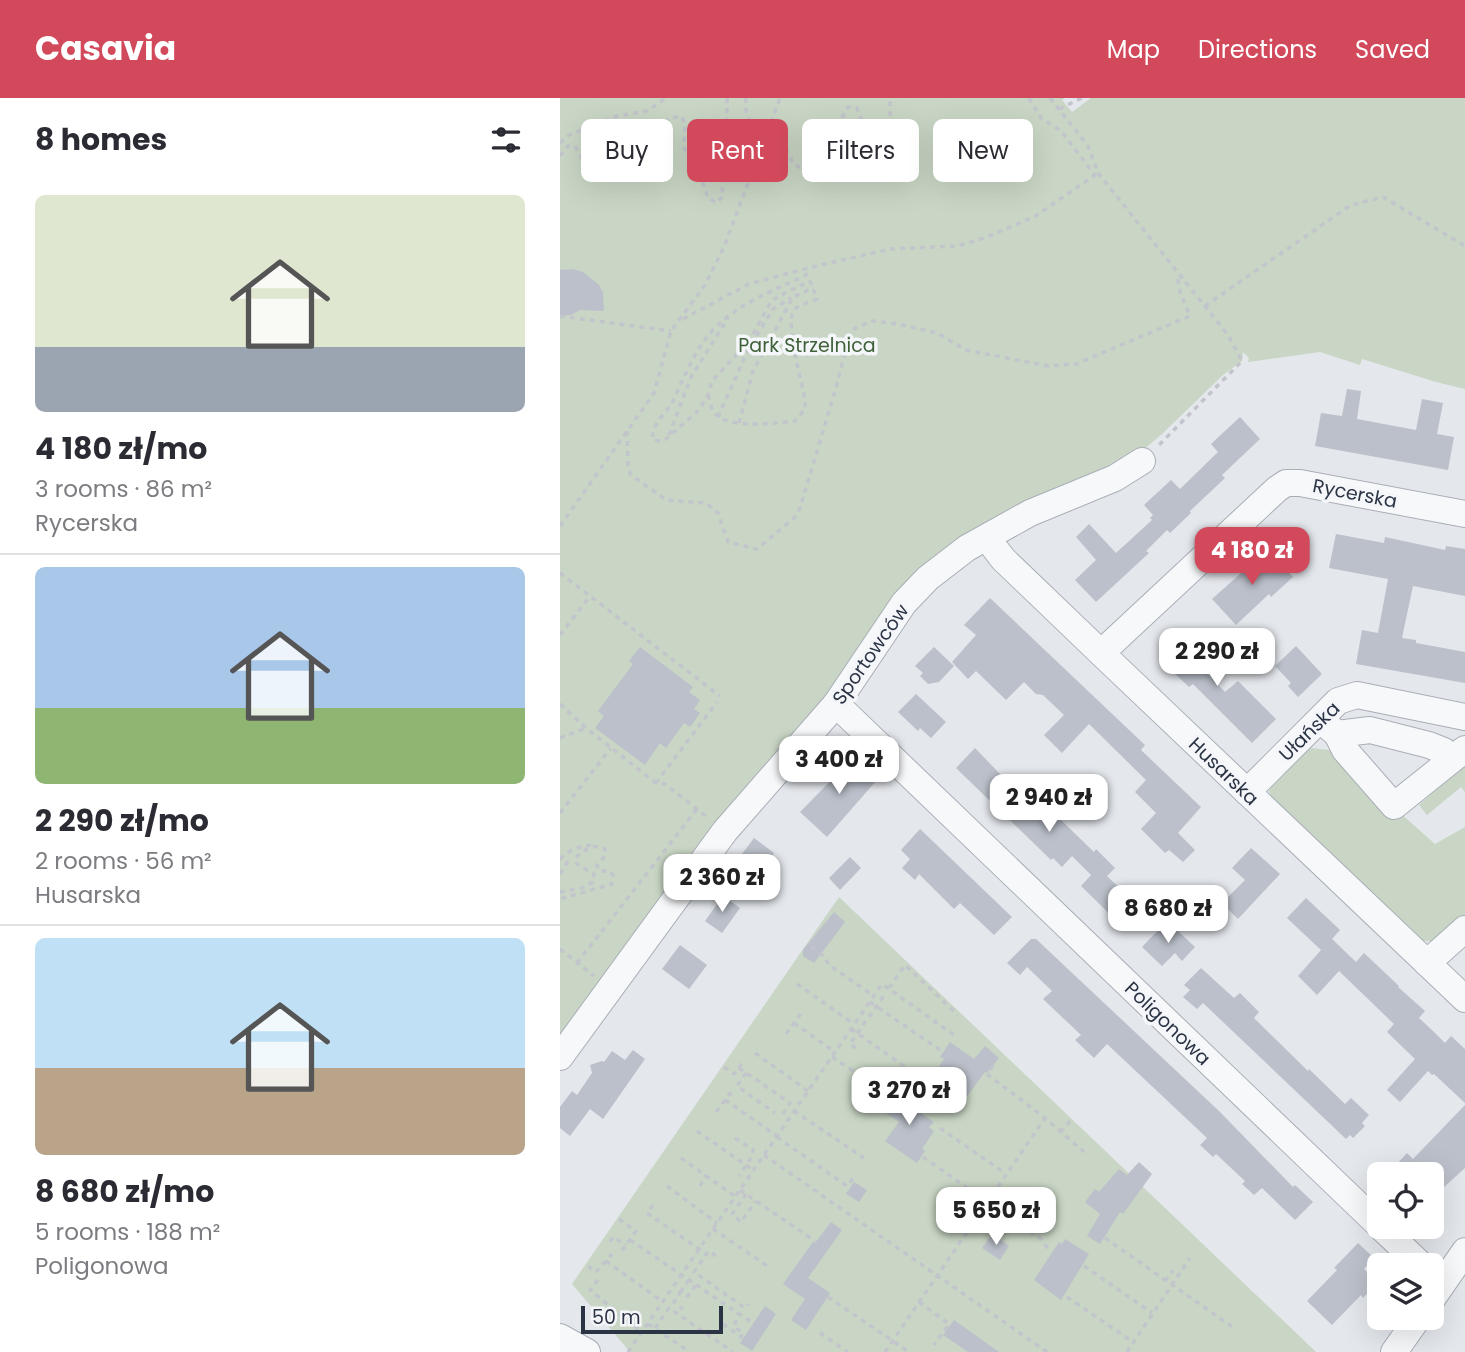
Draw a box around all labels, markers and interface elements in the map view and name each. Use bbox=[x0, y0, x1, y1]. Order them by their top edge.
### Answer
text: Casavia bbox=[35, 25, 176, 72]
text: Map bbox=[1107, 33, 1160, 66]
text: Directions bbox=[1198, 33, 1317, 66]
text: Saved bbox=[1355, 33, 1430, 66]
text: 8 homes bbox=[35, 118, 167, 161]
chip: Buy bbox=[581, 119, 673, 182]
chip: Rent bbox=[687, 119, 788, 182]
chip: Filters bbox=[802, 119, 919, 182]
chip: New bbox=[933, 119, 1033, 182]
icon: filters bbox=[487, 121, 525, 159]
icon: home bbox=[217, 241, 343, 367]
park label: Park Strzelnica bbox=[738, 332, 876, 359]
text: 4 180 zł/mo bbox=[35, 427, 207, 470]
street label: Rycerska bbox=[1311, 472, 1399, 515]
text: 3 rooms · 86 m² bbox=[35, 473, 212, 505]
text: Rycerska bbox=[35, 507, 138, 539]
pin: 4 180 zł bbox=[1180, 528, 1324, 587]
text: 4 180 zł bbox=[1211, 534, 1293, 566]
street label: Sportowców bbox=[826, 598, 915, 710]
icon: home bbox=[217, 613, 343, 739]
pin: 2 290 zł bbox=[1145, 628, 1289, 688]
text: 2 290 zł bbox=[1175, 635, 1259, 667]
street label: Ułańska bbox=[1273, 696, 1346, 767]
street label: Husarska bbox=[1183, 731, 1265, 812]
pin: 3 400 zł bbox=[767, 736, 911, 796]
text: 3 400 zł bbox=[795, 743, 883, 775]
pin: 2 940 zł bbox=[977, 774, 1121, 834]
text: 2 940 zł bbox=[1006, 781, 1092, 813]
text: 2 290 zł/mo bbox=[35, 799, 209, 842]
text: 2 rooms · 56 m² bbox=[35, 845, 212, 877]
pin: 2 360 zł bbox=[650, 854, 794, 914]
text: 2 360 zł bbox=[679, 861, 765, 893]
text: Husarska bbox=[35, 879, 141, 911]
pin: 8 680 zł bbox=[1096, 886, 1240, 945]
text: 8 680 zł bbox=[1124, 892, 1212, 924]
street label: Poligonowa bbox=[1119, 975, 1217, 1071]
icon: home bbox=[217, 984, 343, 1110]
pin: 3 270 zł bbox=[837, 1068, 981, 1127]
text: 3 270 zł bbox=[868, 1074, 950, 1106]
map controls bbox=[1367, 1162, 1444, 1330]
button: locate bbox=[1367, 1162, 1444, 1239]
text: 8 680 zł/mo bbox=[35, 1170, 214, 1213]
pin: 5 650 zł bbox=[924, 1188, 1068, 1247]
text: 5 650 zł bbox=[952, 1194, 1040, 1226]
text: 5 rooms · 188 m² bbox=[35, 1216, 220, 1248]
text: Poligonowa bbox=[35, 1250, 168, 1282]
button: layers bbox=[1367, 1253, 1444, 1330]
scale bar bbox=[581, 1303, 723, 1335]
text: 50 m bbox=[592, 1304, 641, 1331]

